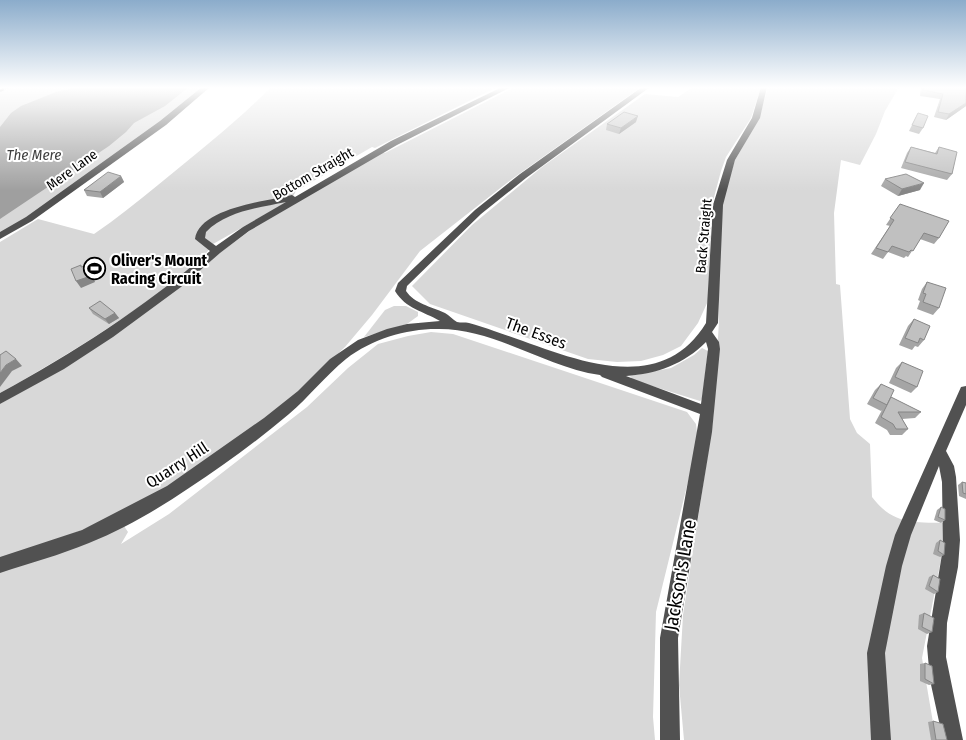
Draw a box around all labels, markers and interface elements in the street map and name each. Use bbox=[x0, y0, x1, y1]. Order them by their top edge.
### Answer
street label: Bottom Straight bbox=[270, 144, 357, 204]
water label: The Mere bbox=[7, 146, 61, 164]
street label: Mere Lane bbox=[43, 146, 101, 194]
street label: Back Straight bbox=[692, 197, 716, 274]
place label: Oliver's Mount Racing Circuit bbox=[111, 251, 208, 288]
sports icon: Oliver's Mount Racing Circuit bbox=[83, 257, 107, 281]
street label: The Esses bbox=[503, 313, 569, 353]
street label: Quarry Hill bbox=[142, 438, 212, 492]
street label: Jackson's Lane bbox=[659, 518, 701, 632]

